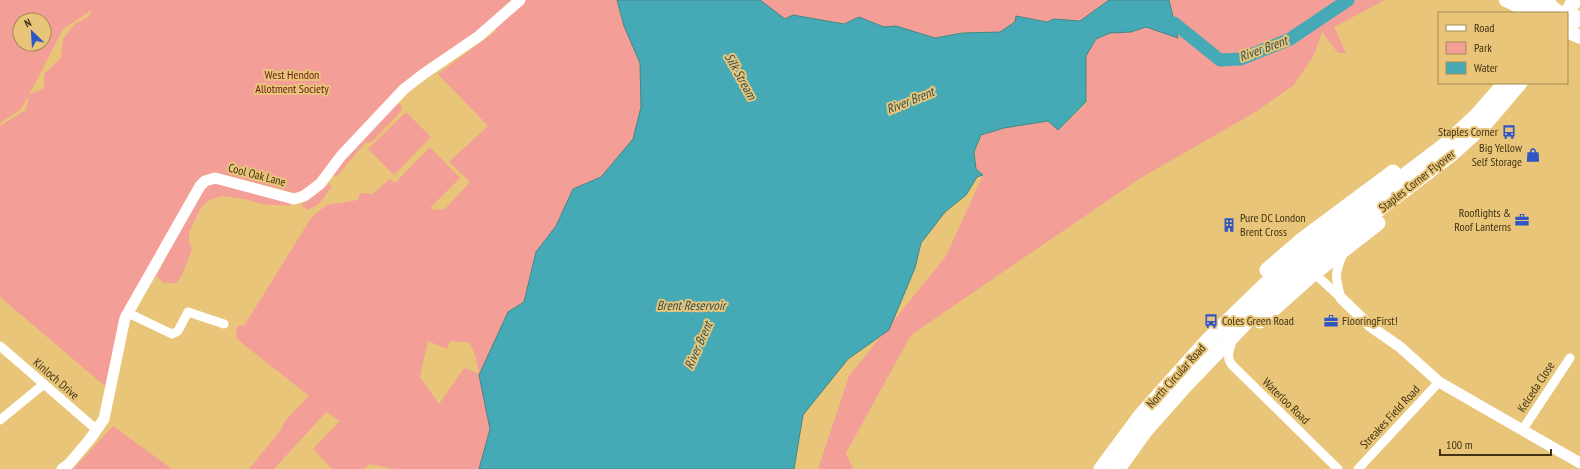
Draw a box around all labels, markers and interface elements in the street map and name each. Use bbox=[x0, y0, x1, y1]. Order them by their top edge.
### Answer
north arrow bbox=[12, 12, 52, 52]
legend bbox=[1438, 12, 1568, 84]
text: N bbox=[22, 15, 33, 31]
text: Road bbox=[1474, 20, 1494, 35]
water label: River Brent bbox=[1237, 31, 1291, 65]
text: Park bbox=[1474, 40, 1492, 55]
water label: Silk Stream bbox=[721, 50, 761, 104]
text: Water bbox=[1474, 60, 1499, 75]
park label: West Hendon Allotment Society bbox=[255, 67, 329, 96]
water label: River Brent bbox=[884, 83, 938, 118]
place label: Staples Corner bbox=[1438, 124, 1499, 139]
bus stop icon: Staples Corner bbox=[1501, 124, 1517, 140]
place label: Big Yellow Self Storage bbox=[1472, 140, 1523, 169]
street label: Staples Corner Flyover bbox=[1376, 146, 1458, 215]
shop icon: Big Yellow Self Storage bbox=[1525, 147, 1541, 163]
street label: Cool Oak Lane bbox=[227, 160, 288, 189]
place label: Rooflights & Roof Lanterns bbox=[1454, 205, 1511, 234]
place label: Pure DC London Brent Cross bbox=[1240, 210, 1306, 239]
office icon: Rooflights & Roof Lanterns bbox=[1514, 212, 1530, 228]
building icon: Pure DC London Brent Cross bbox=[1221, 217, 1237, 233]
water label: Brent Reservoir bbox=[657, 297, 728, 314]
bus stop icon: Coles Green Road bbox=[1203, 313, 1219, 329]
place label: Coles Green Road bbox=[1222, 313, 1294, 328]
office icon: FlooringFirst! bbox=[1323, 313, 1339, 329]
place label: FlooringFirst! bbox=[1342, 313, 1398, 328]
water label: River Brent bbox=[680, 318, 717, 372]
street label: North Circular Road bbox=[1143, 341, 1208, 411]
street label: Kinloch Drive bbox=[30, 355, 82, 403]
street label: Kelceda Close bbox=[1514, 359, 1557, 415]
street label: Waterloo Road bbox=[1260, 374, 1313, 427]
street label: Streakes Field Road bbox=[1356, 382, 1423, 451]
scale bar bbox=[1440, 431, 1551, 457]
text: 100 m bbox=[1446, 437, 1473, 452]

